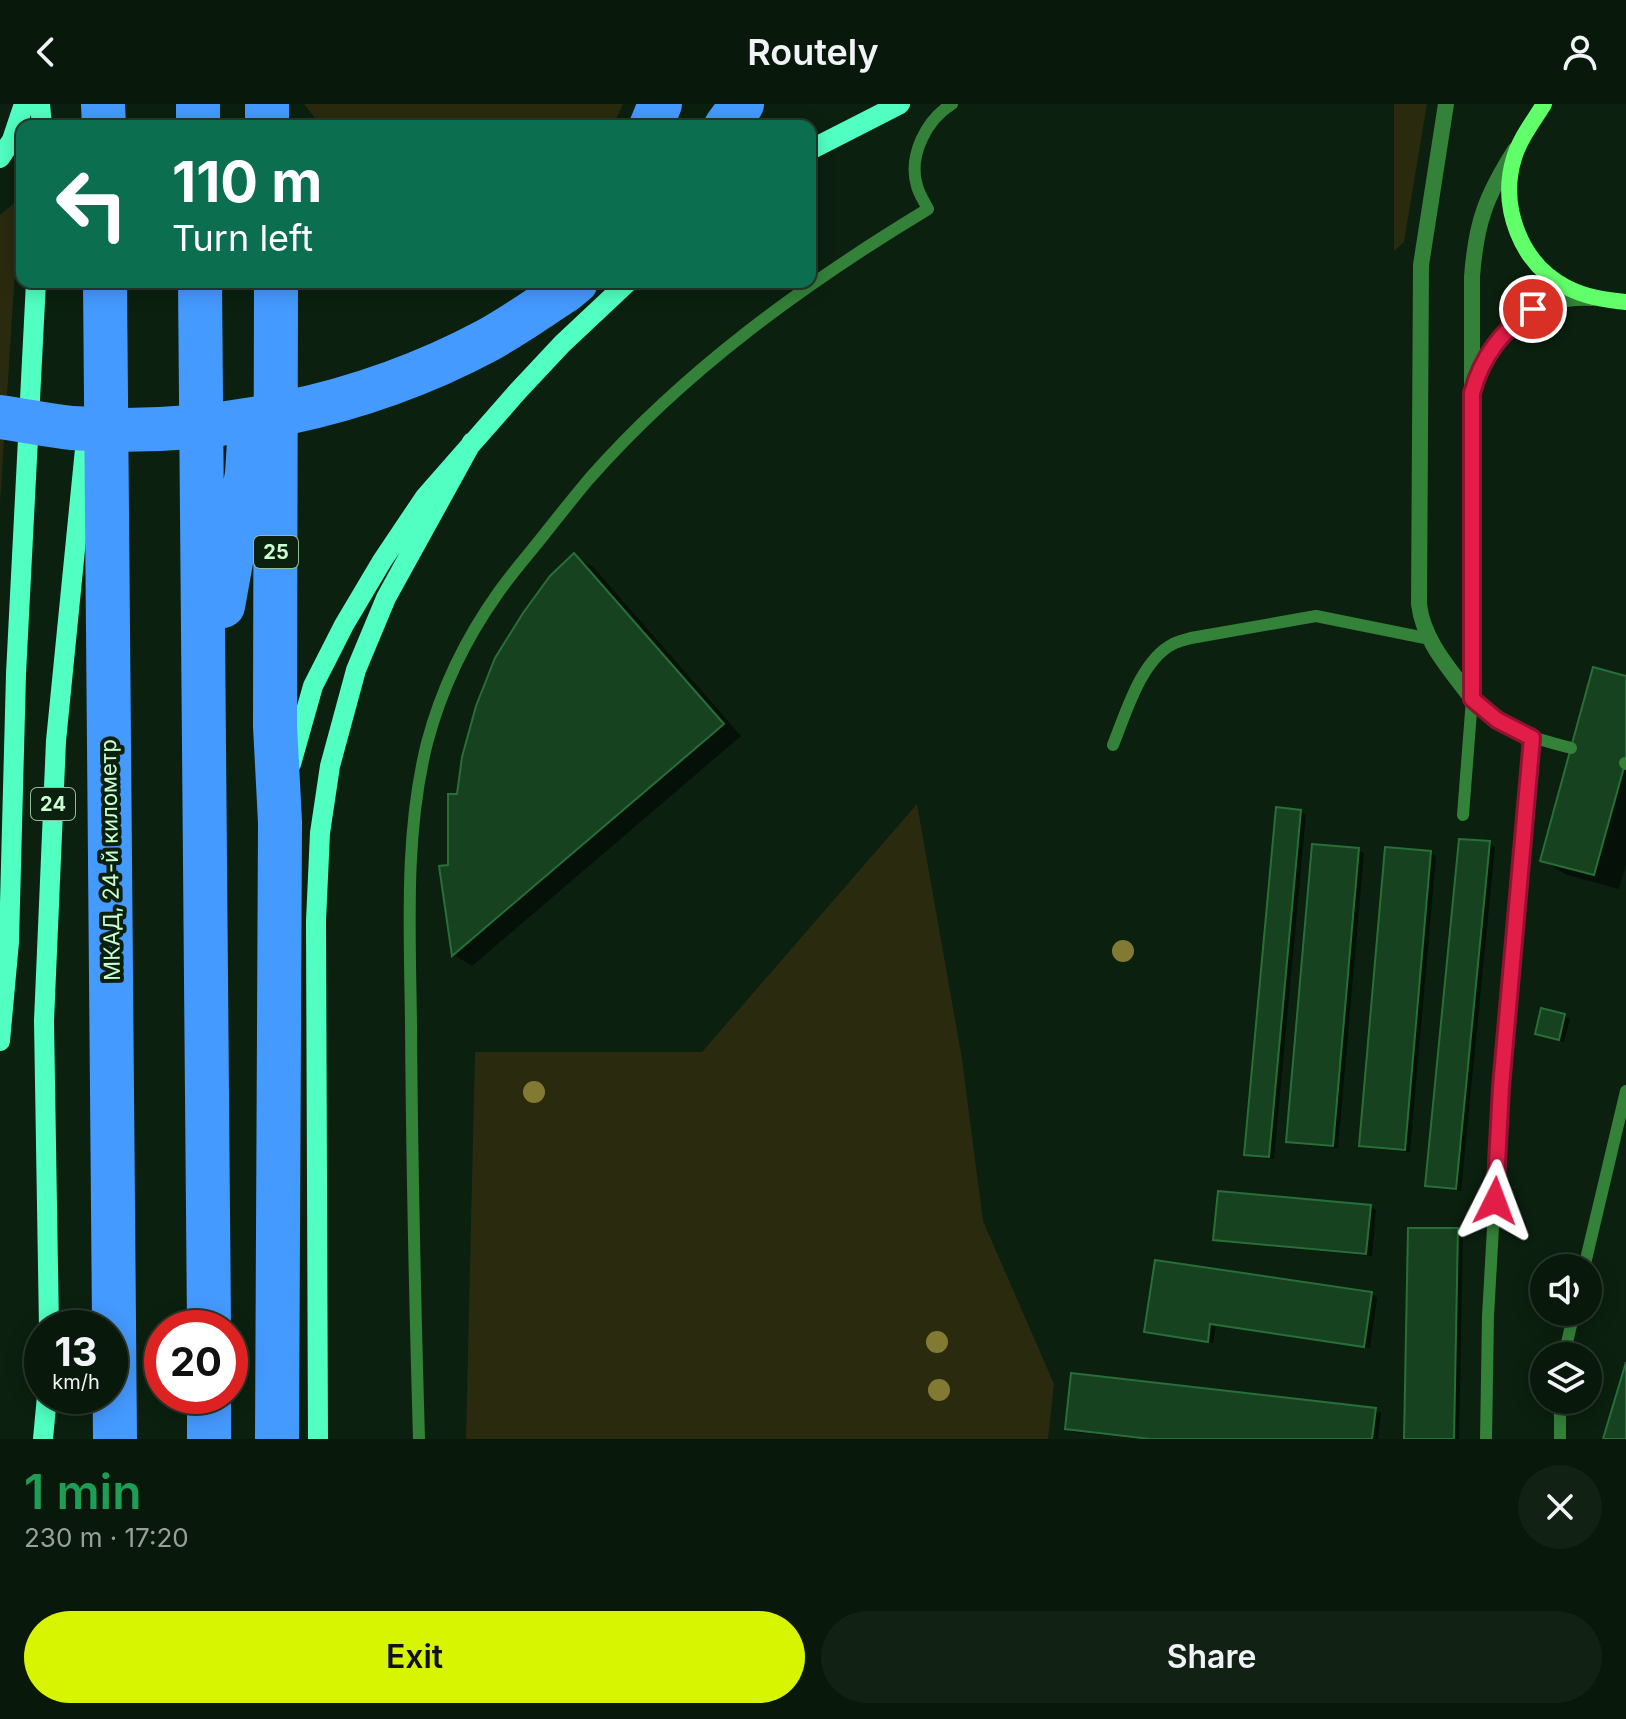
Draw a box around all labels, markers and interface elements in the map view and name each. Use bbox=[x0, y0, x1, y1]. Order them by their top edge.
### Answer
icon: back bbox=[24, 30, 68, 74]
text: Routely bbox=[747, 30, 879, 74]
icon: person bbox=[1558, 30, 1602, 74]
text: 110 m bbox=[172, 148, 322, 216]
icon: left bbox=[40, 152, 144, 256]
text: Turn left bbox=[172, 216, 313, 260]
pin bbox=[1499, 275, 1567, 343]
icon: arrive bbox=[1511, 287, 1555, 331]
road number: 25 bbox=[254, 536, 298, 568]
street label: МКАД, 24-й километр bbox=[95, 739, 125, 981]
road number: 24 bbox=[31, 788, 75, 820]
position arrow bbox=[1453, 1159, 1537, 1243]
map controls bbox=[1530, 1254, 1602, 1414]
button: sound bbox=[1530, 1254, 1602, 1326]
speed limit sign: 20 bbox=[144, 1310, 248, 1414]
text: 13 bbox=[54, 1327, 98, 1376]
button: layers bbox=[1530, 1342, 1602, 1414]
text: km/h bbox=[52, 1370, 100, 1394]
text: 1 min bbox=[24, 1462, 142, 1521]
button: close bbox=[1518, 1465, 1602, 1549]
text: 230 m · 17:20 bbox=[24, 1522, 189, 1553]
button: Exit bbox=[24, 1611, 805, 1703]
button: Share bbox=[821, 1611, 1602, 1703]

